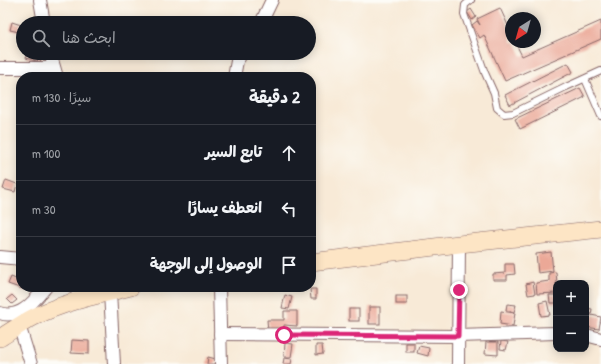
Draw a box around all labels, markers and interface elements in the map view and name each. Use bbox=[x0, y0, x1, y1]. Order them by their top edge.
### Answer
north arrow bbox=[505, 12, 541, 48]
search box bbox=[16, 16, 316, 60]
icon: search bbox=[30, 27, 52, 49]
text: ابحث هنا bbox=[62, 27, 116, 48]
text: 2 دقيقة bbox=[249, 85, 300, 108]
text: سيرًا · 130 m bbox=[32, 88, 91, 106]
text: تابع السير bbox=[205, 141, 262, 162]
icon: ahead bbox=[278, 142, 300, 164]
text: 100 m bbox=[32, 144, 60, 162]
text: انعطف يسارًا bbox=[188, 197, 262, 218]
icon: left bbox=[278, 198, 300, 220]
text: 30 m bbox=[32, 200, 56, 218]
text: الوصول إلى الوجهة bbox=[150, 253, 262, 274]
icon: arrive bbox=[278, 254, 300, 276]
map controls bbox=[553, 280, 589, 352]
button: + bbox=[553, 280, 589, 316]
route end bbox=[450, 281, 468, 299]
button: − bbox=[553, 316, 589, 352]
route start bbox=[275, 326, 293, 344]

